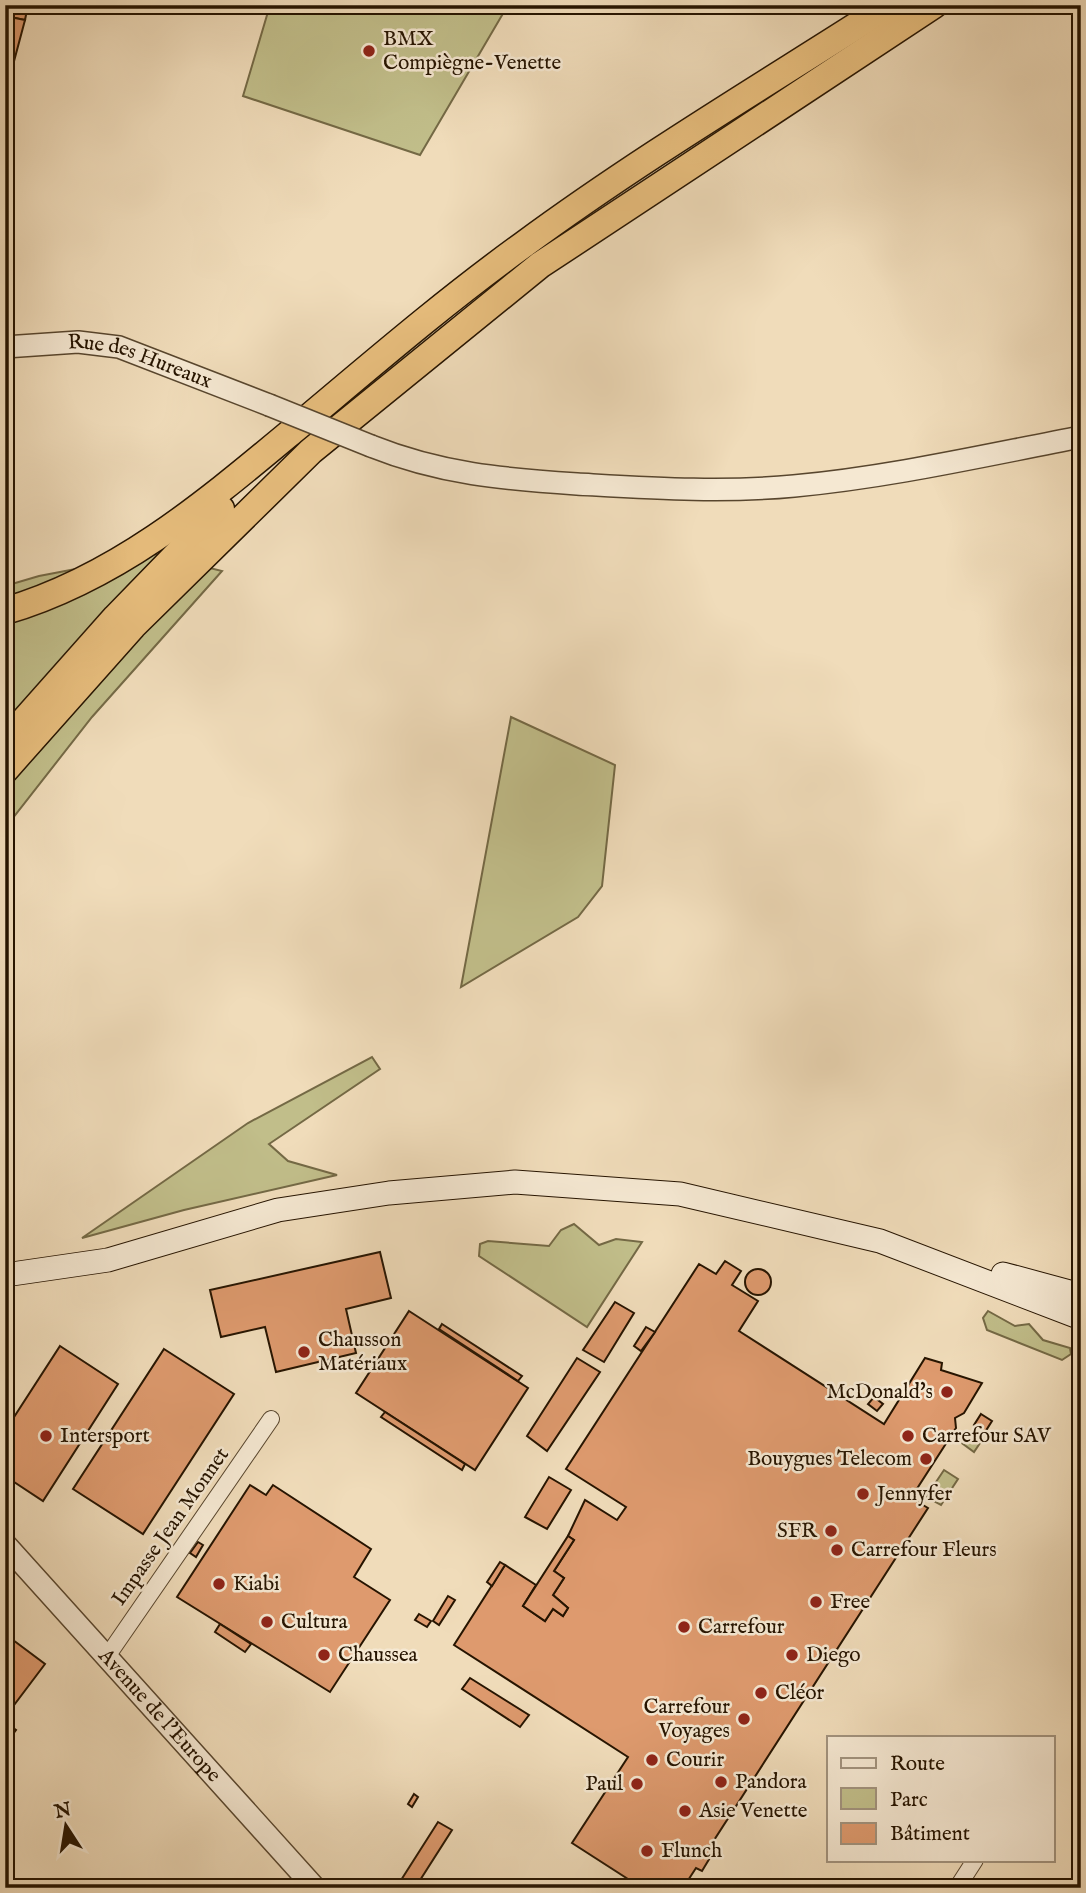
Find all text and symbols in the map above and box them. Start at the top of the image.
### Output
place label: BMX Compiègne-Venette [383,26,562,77]
marker: BMX Compiègne-Venette [361,43,377,59]
street label: Rue des Hureaux [67,328,216,395]
place label: Chausson Matériaux [318,1327,407,1378]
marker: Chausson Matériaux [296,1344,312,1360]
place label: McDonald's [826,1379,933,1406]
marker: McDonald's [939,1384,955,1400]
place label: Intersport [60,1423,150,1450]
place label: Carrefour SAV [922,1423,1052,1450]
marker: Intersport [38,1428,54,1444]
marker: Carrefour SAV [900,1428,916,1444]
street label: Impasse Jean Monnet [106,1443,236,1611]
place label: Bouygues Telecom [747,1446,912,1473]
marker: Bouygues Telecom [918,1451,934,1467]
place label: Jennyfer [875,1481,952,1508]
marker: Jennyfer [855,1486,871,1502]
place label: SFR [777,1518,818,1545]
marker: SFR [823,1523,839,1539]
place label: Carrefour Fleurs [851,1537,997,1564]
marker: Carrefour Fleurs [829,1542,845,1558]
place label: Kiabi [233,1571,280,1598]
marker: Kiabi [211,1576,227,1592]
place label: Free [830,1589,870,1616]
marker: Free [808,1594,824,1610]
place label: Cultura [281,1609,348,1636]
marker: Cultura [259,1614,275,1630]
place label: Carrefour [698,1614,785,1641]
marker: Carrefour [676,1619,692,1635]
street label: Avenue de l'Europe [92,1642,227,1789]
place label: Chaussea [338,1642,419,1669]
place label: Diego [806,1642,861,1669]
marker: Chaussea [316,1647,332,1663]
marker: Diego [784,1647,800,1663]
place label: Cléor [775,1680,825,1707]
marker: Cléor [753,1685,769,1701]
place label: Carrefour Voyages [644,1694,730,1745]
marker: Carrefour Voyages [736,1711,752,1727]
legend [827,1736,1054,1862]
place label: Courir [666,1747,724,1774]
text: Route [890,1751,945,1778]
marker: Courir [644,1752,660,1768]
place label: Pandora [735,1769,807,1796]
place label: Paul [585,1771,623,1798]
marker: Pandora [713,1774,729,1790]
marker: Paul [629,1776,645,1792]
text: Parc [890,1787,928,1814]
north arrow [32,1792,102,1862]
text: N [51,1798,74,1825]
place label: Asie Venette [698,1798,808,1825]
marker: Asie Venette [677,1803,693,1819]
text: Bâtiment [890,1821,970,1848]
place label: Flunch [661,1838,722,1865]
marker: Flunch [639,1843,655,1859]

